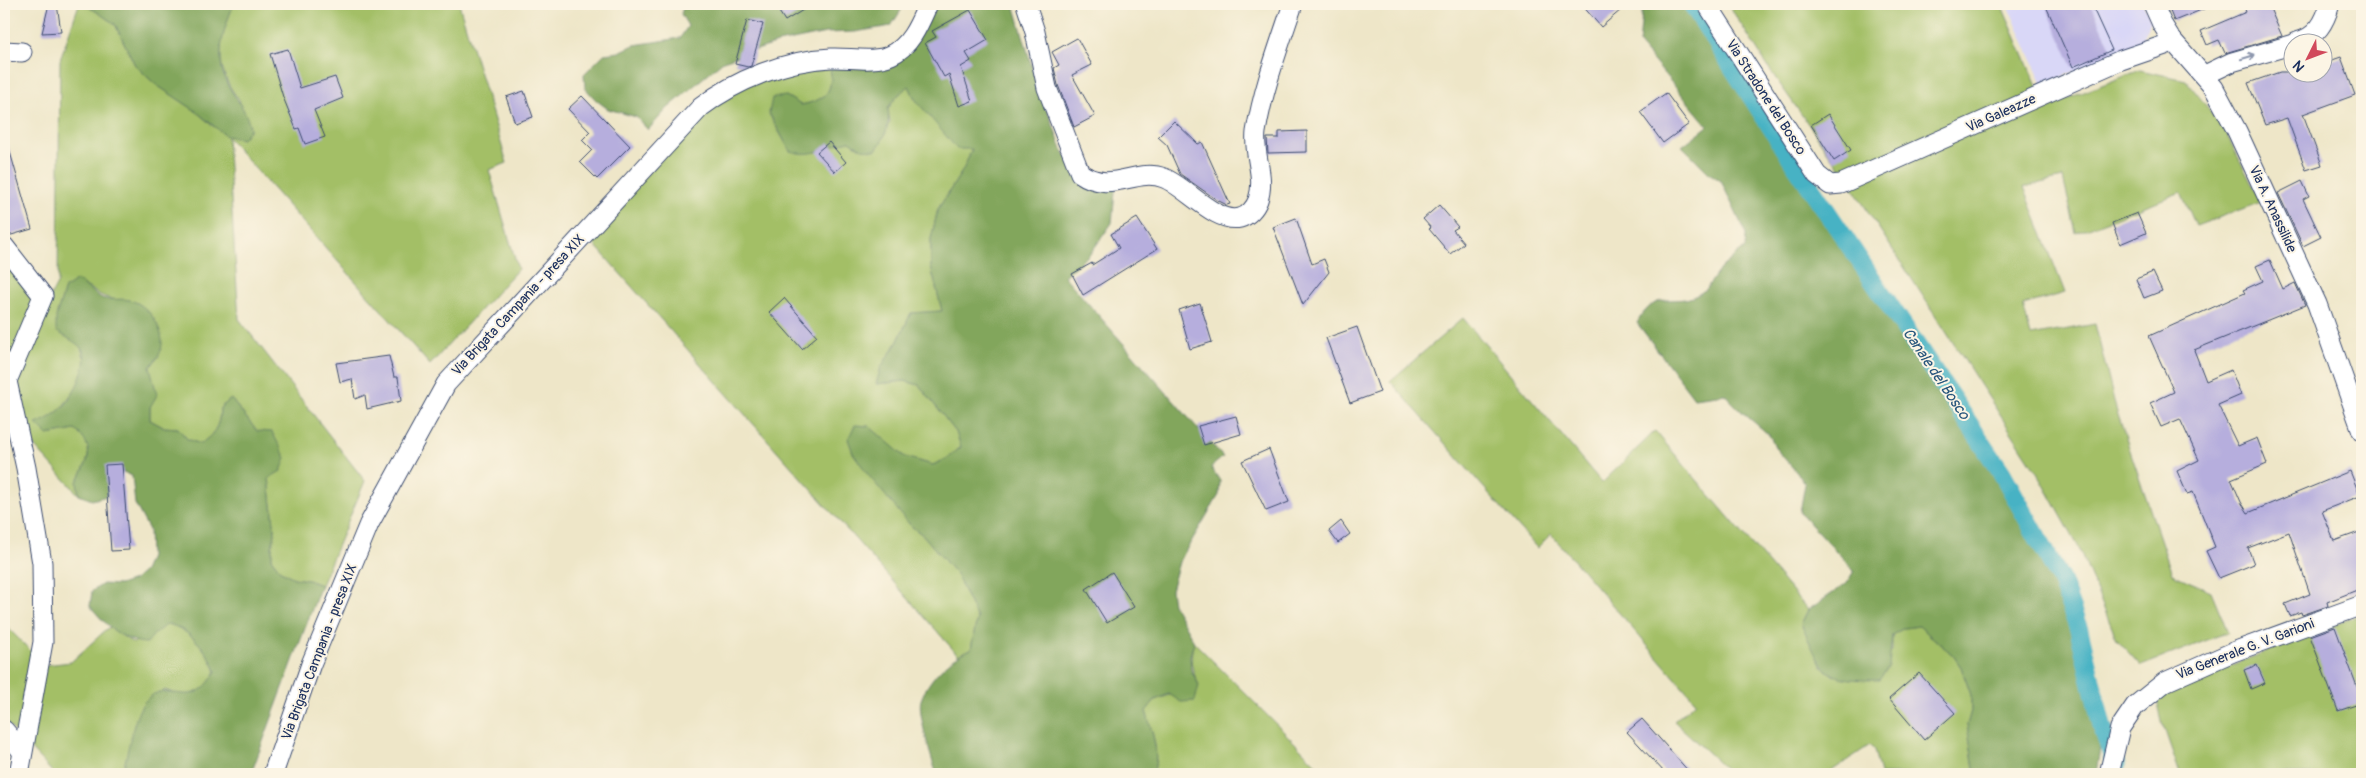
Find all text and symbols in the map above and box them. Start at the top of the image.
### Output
north arrow [2284,32,2334,82]
street label: Via Stradone del Bosco [1722,36,1810,158]
one-way arrow [2240,52,2256,62]
text: N [2289,57,2308,76]
street label: Via Galeazze [1964,90,2039,136]
street label: Via A. Anassilide [2245,163,2301,255]
street label: Via Brigata Campania - presa XIX [448,231,588,379]
water label: Canale del Bosco [1898,325,1974,424]
street label: Via Brigata Campania - presa XIX [278,561,361,742]
street label: Via Generale G. V. Garioni [2174,615,2317,683]

